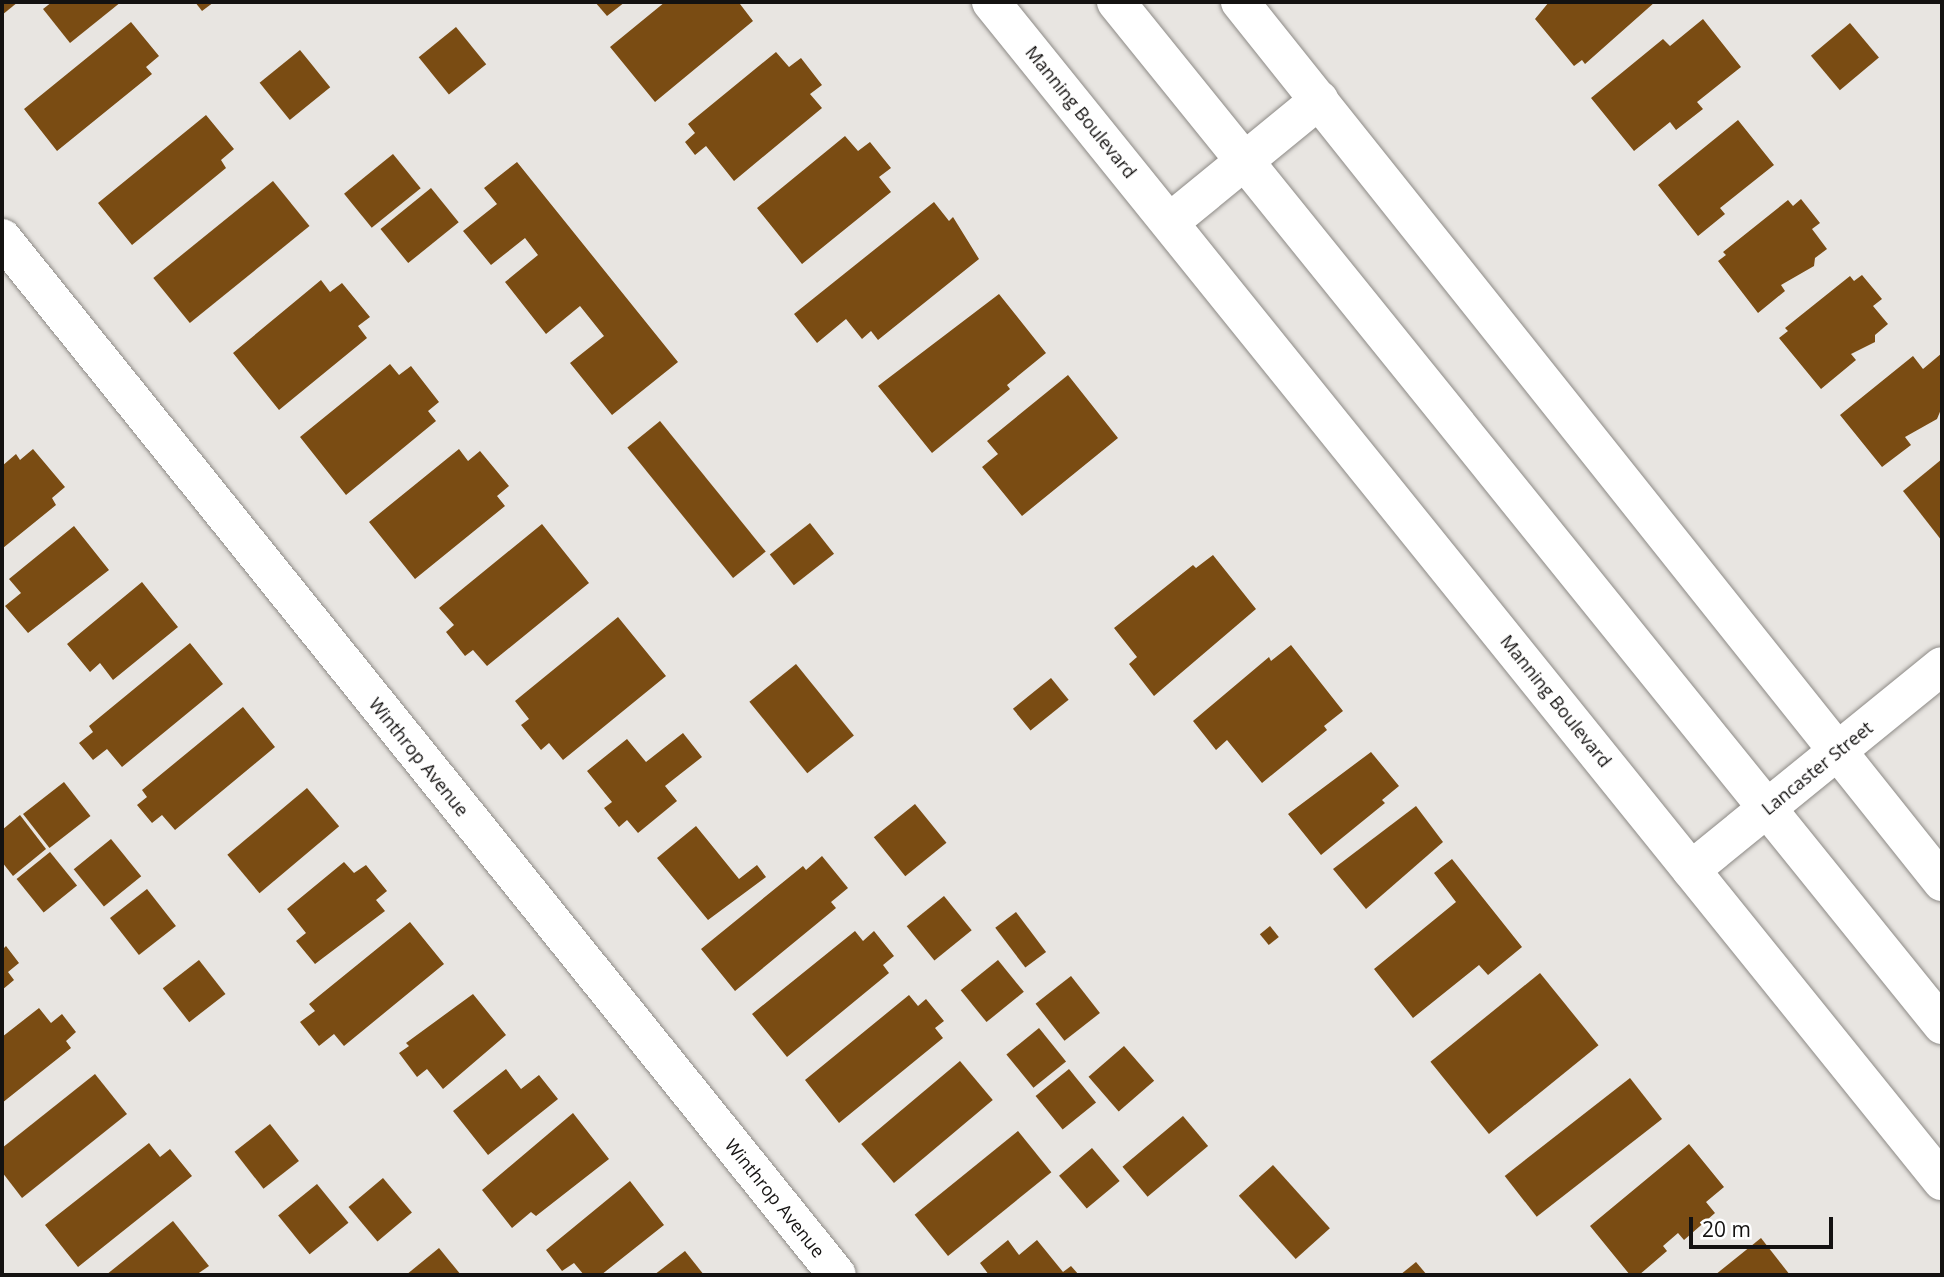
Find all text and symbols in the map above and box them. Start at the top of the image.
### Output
street label: Manning Boulevard [1021,42,1141,182]
street label: Manning Boulevard [1496,631,1616,771]
street label: Winthrop Avenue [365,693,473,821]
street label: Lancaster Street [1757,717,1877,819]
street label: Winthrop Avenue [721,1134,829,1262]
scale bar [1692,1204,1836,1248]
text: 20 m [1702,1215,1751,1243]

